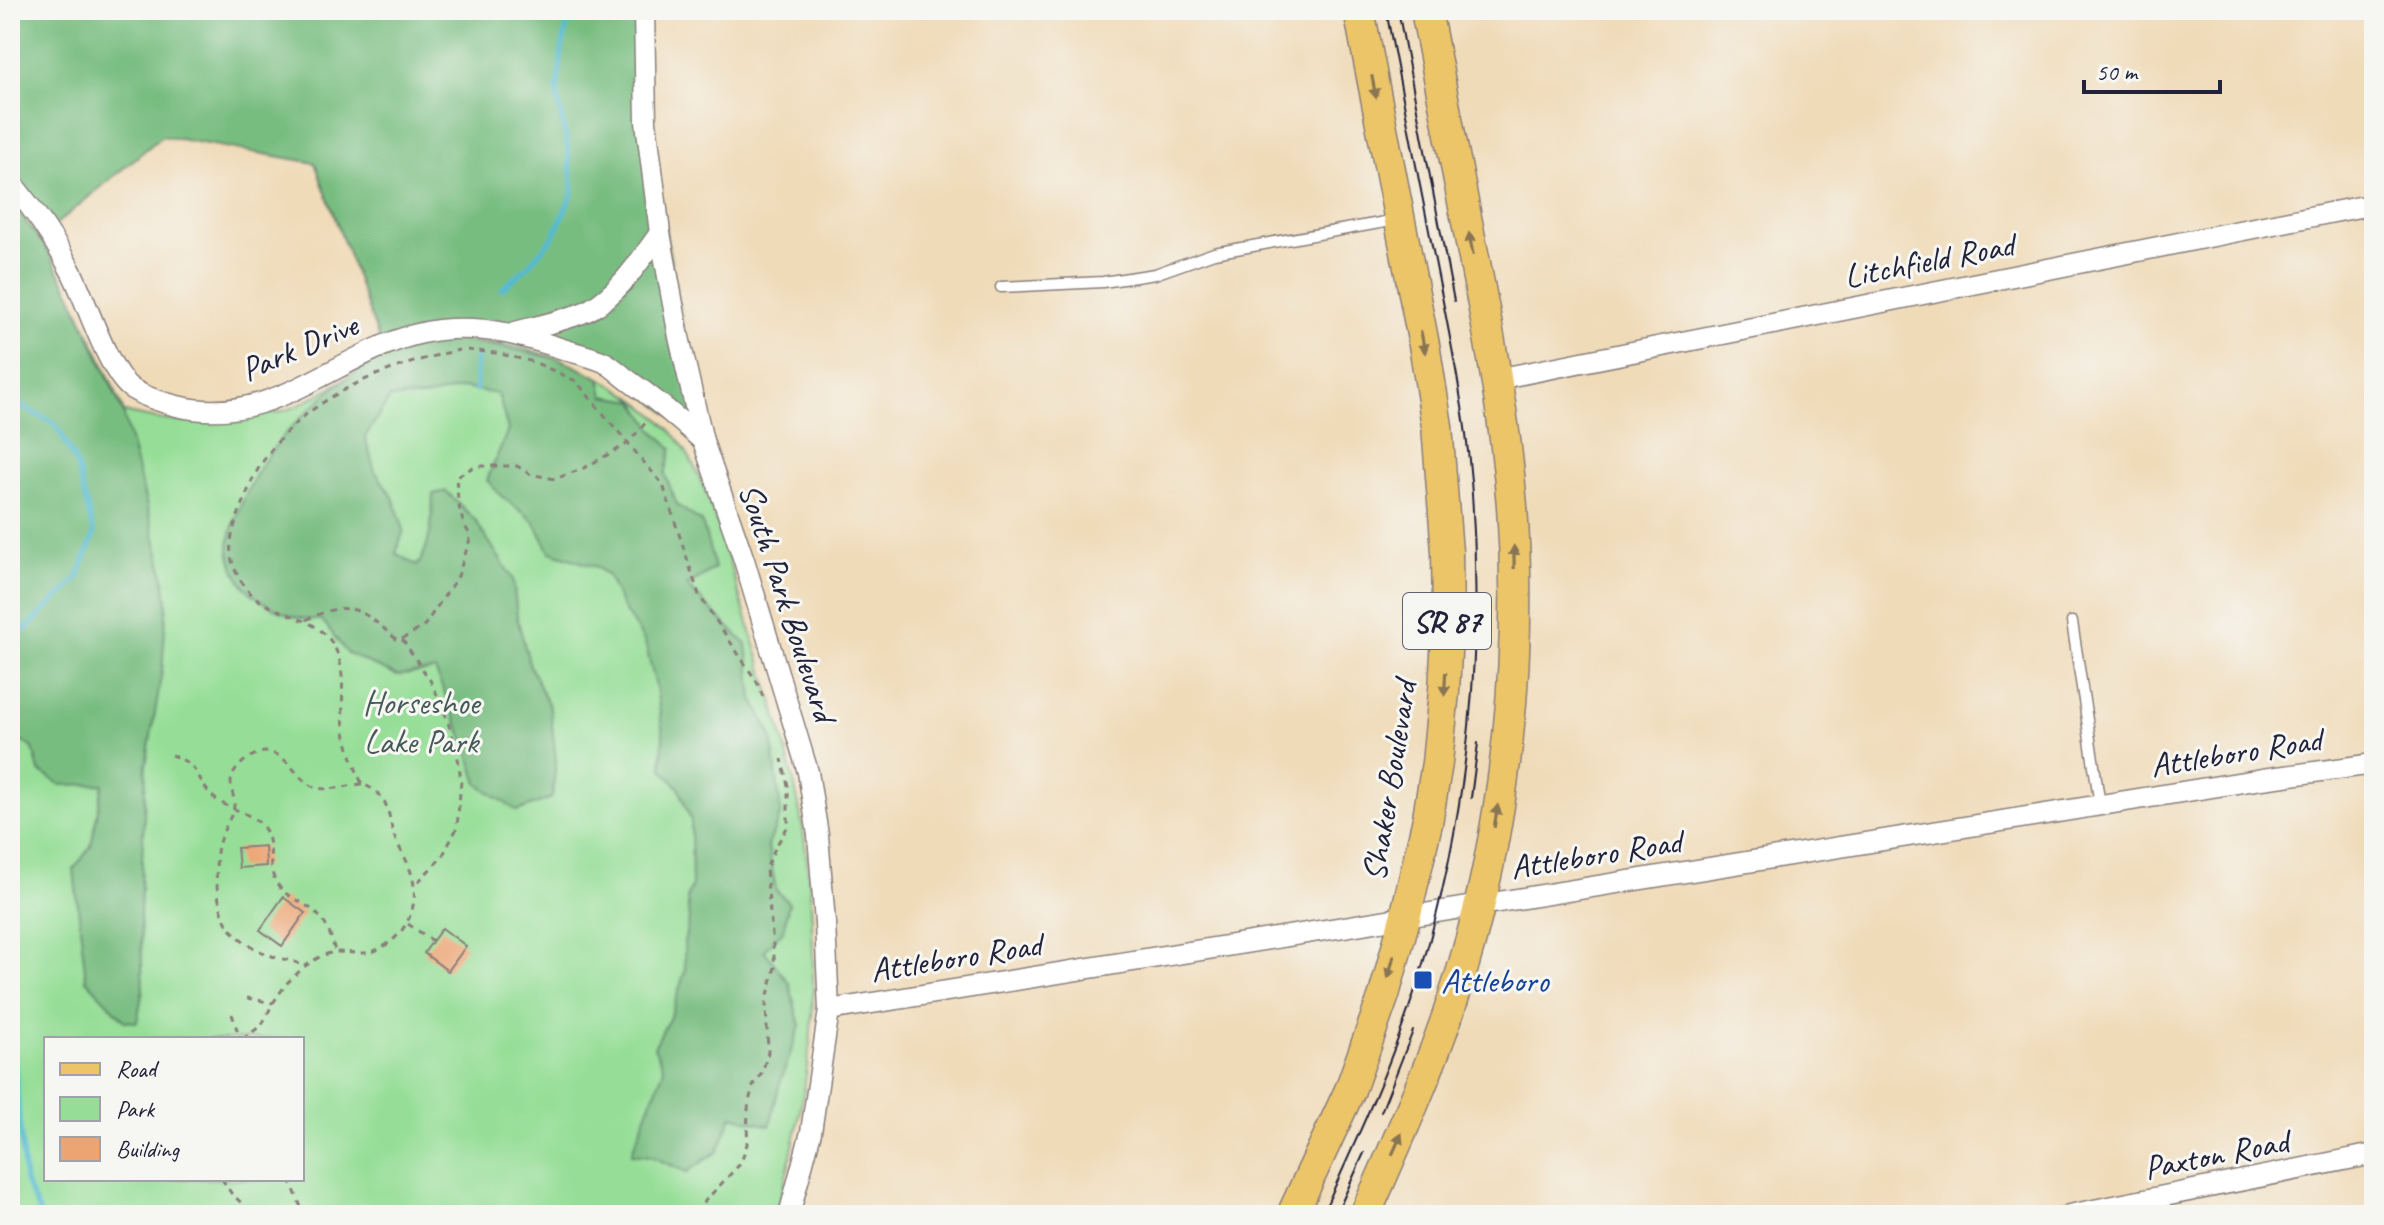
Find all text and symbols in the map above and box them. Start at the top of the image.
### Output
scale bar [2084,44,2220,94]
text: 50 m [2096,57,2139,87]
one-way arrow [1368,74,1381,99]
street label: Litchfield Road [1841,222,2022,298]
one-way arrow [1465,231,1477,256]
street label: Park Drive [234,302,366,391]
one-way arrow [1418,330,1430,355]
street label: South Park Boulevard [729,478,848,732]
one-way arrow [1507,544,1520,569]
road number: SR 87 [1403,593,1491,649]
one-way arrow [1438,672,1451,697]
street label: Shaker Boulevard [1352,673,1427,884]
park label: Horseshoe Lake Park [363,681,482,763]
street label: Attleboro Road [2147,717,2329,787]
one-way arrow [1490,803,1503,828]
street label: Attleboro Road [1507,819,1689,889]
street label: Attleboro Road [867,922,1049,992]
one-way arrow [1385,954,1397,979]
place label: Attleboro [1441,959,1550,1002]
marker: Attleboro [1412,969,1434,991]
legend [44,1037,304,1181]
text: Road [116,1054,160,1084]
text: Park [116,1094,156,1124]
street label: Paxton Road [2140,1118,2296,1189]
one-way arrow [1390,1132,1403,1156]
text: Building [116,1134,181,1164]

